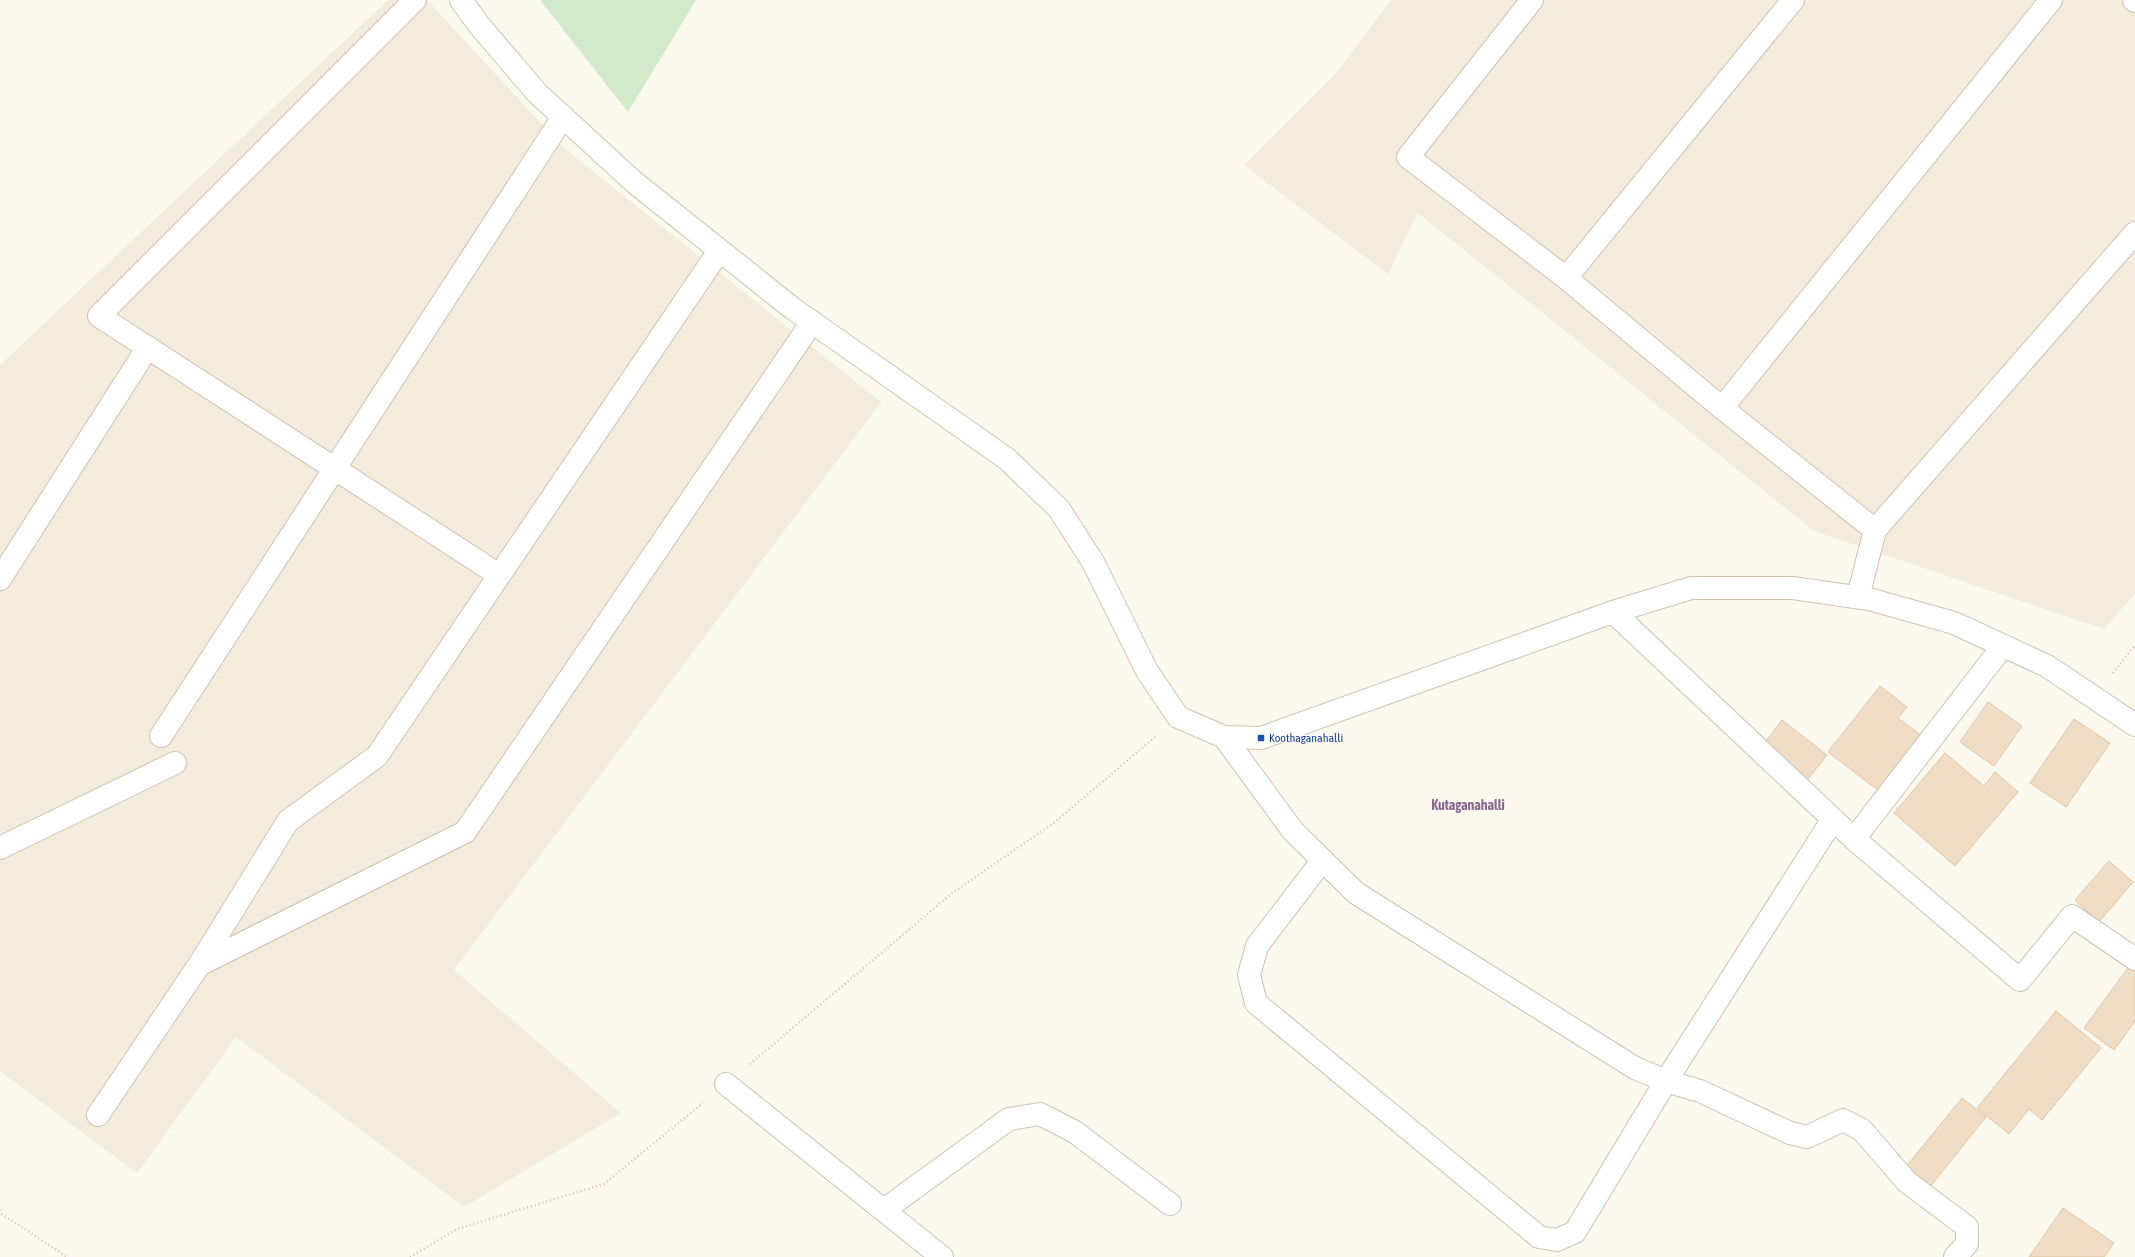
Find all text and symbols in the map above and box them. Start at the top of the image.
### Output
place label: Koothaganahalli [1269,731,1343,745]
marker: Koothaganahalli [1256,733,1266,743]
district label: Kutaganahalli [1431,797,1505,813]

